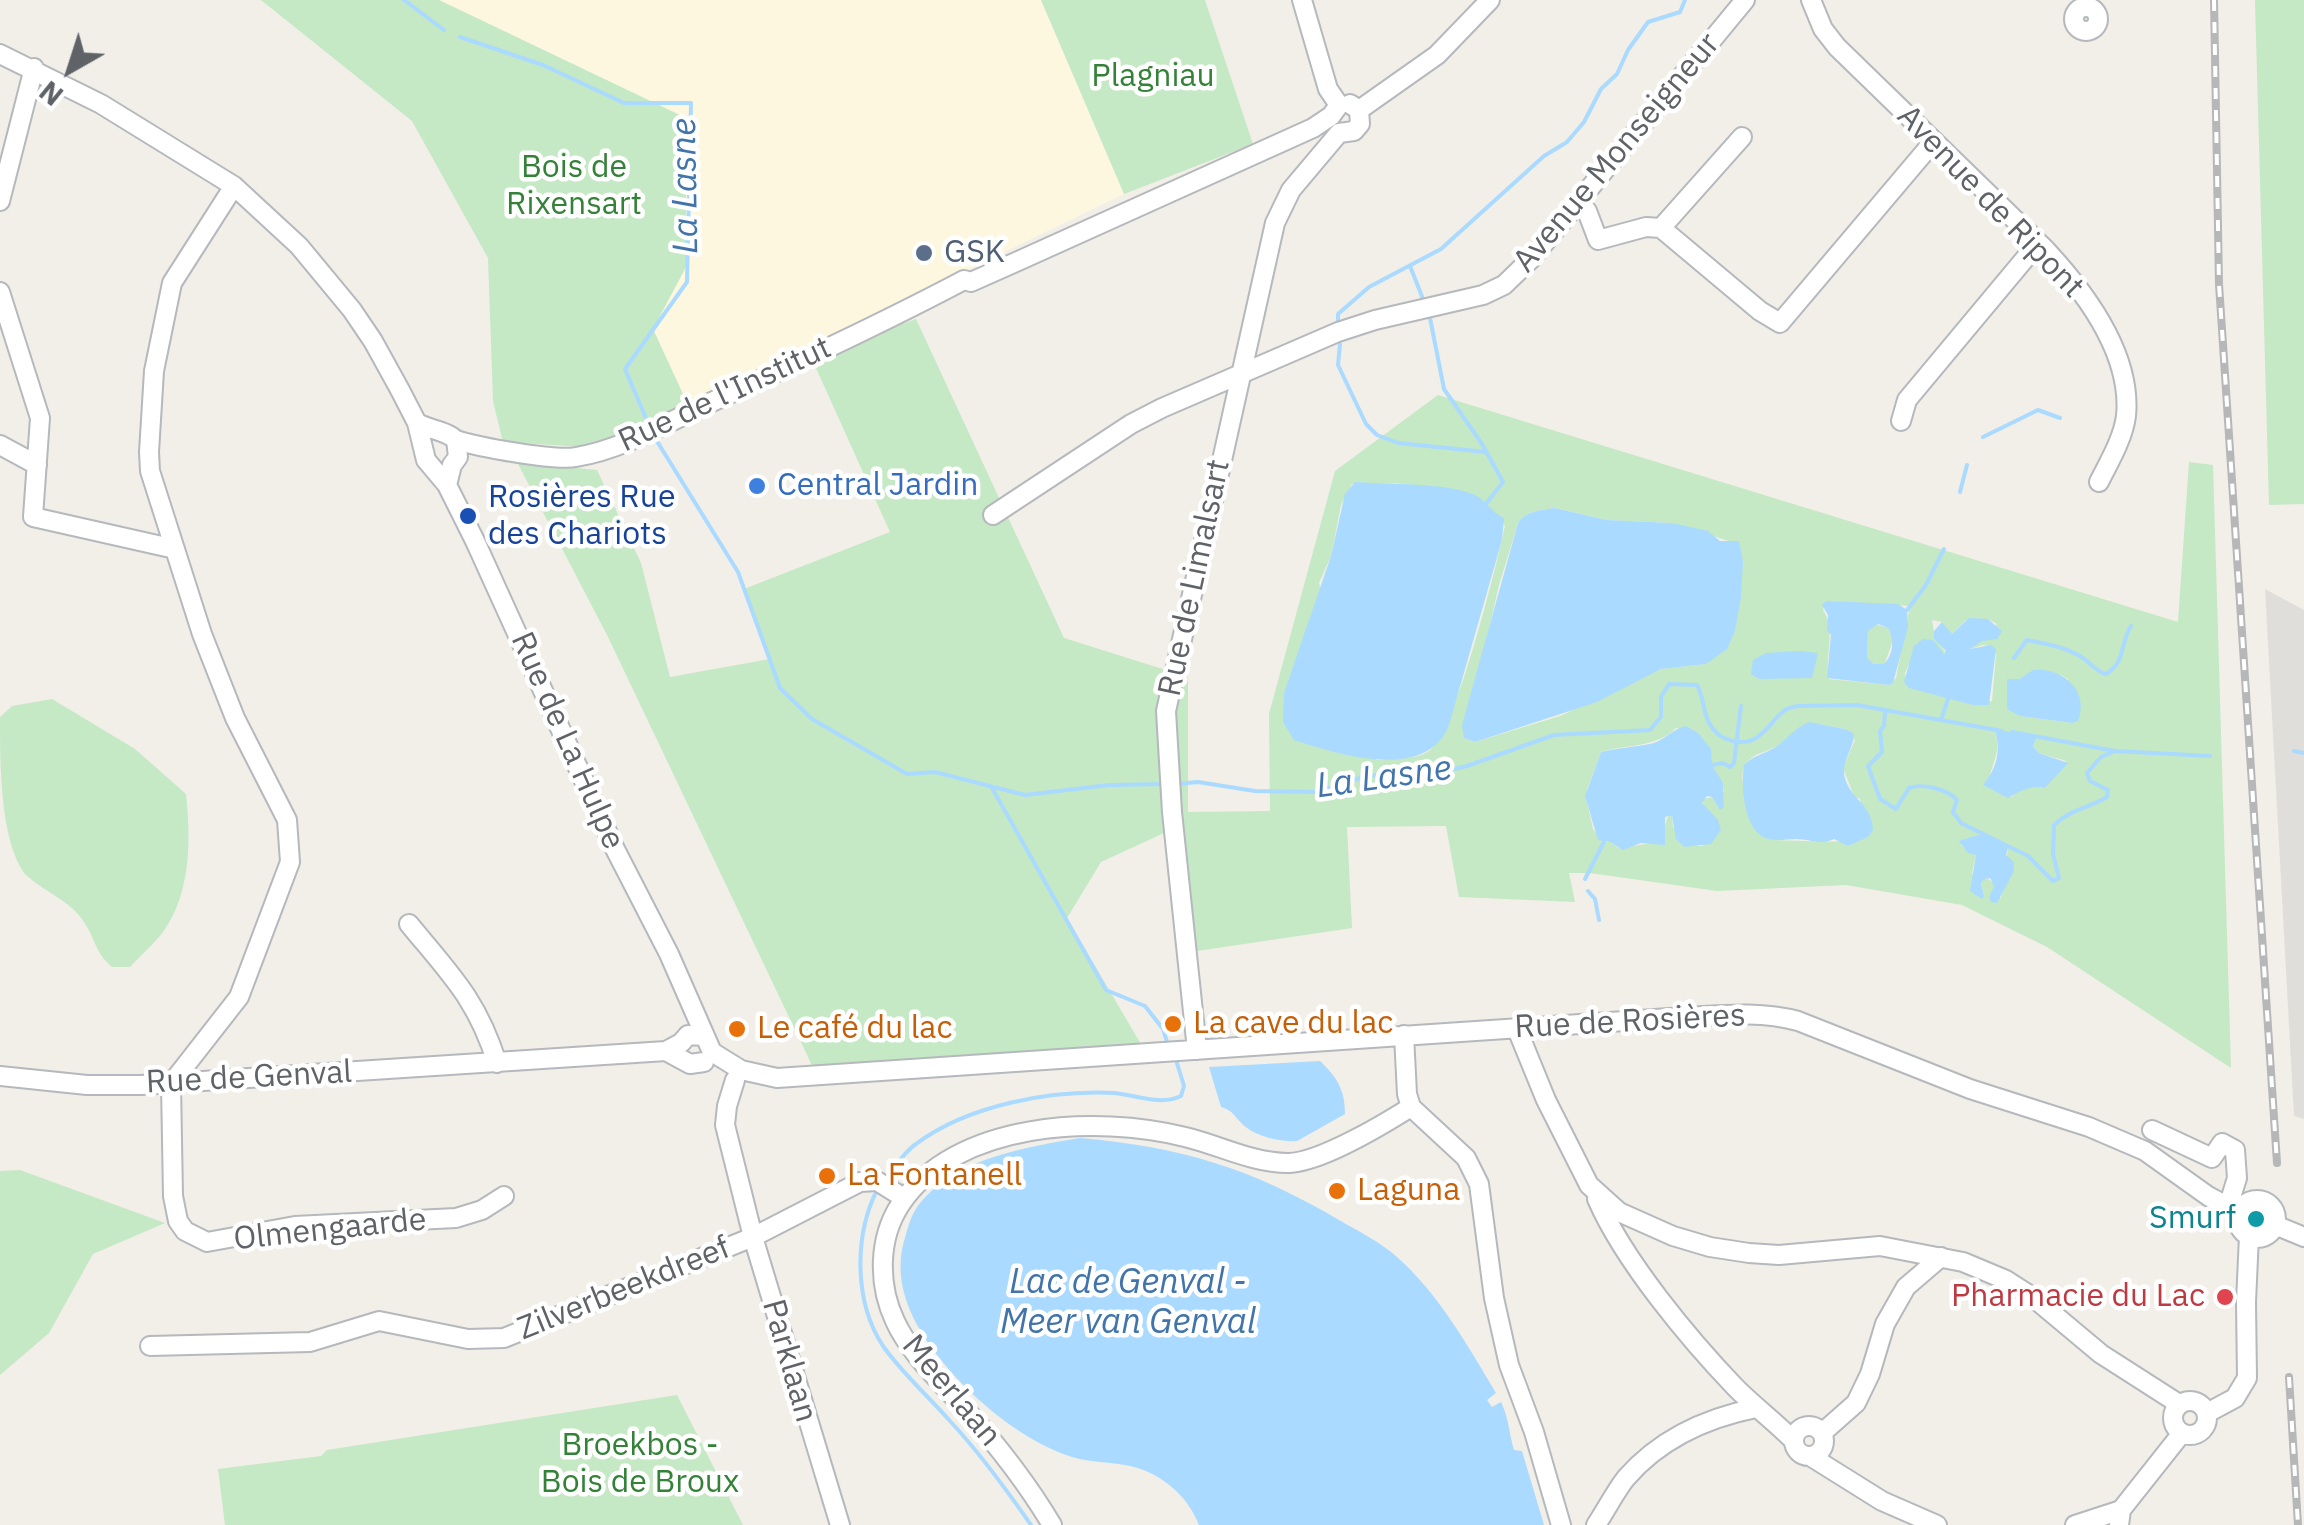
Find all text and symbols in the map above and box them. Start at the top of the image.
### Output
north arrow [20,20,120,120]
street label: Avenue Monseigneur [1506,26,1728,280]
park label: Plagniau [1091,58,1215,96]
text: N [31,73,70,114]
street label: Avenue de Ripont [1889,98,2091,306]
water label: La Lasne [664,118,708,254]
park label: Bois de Rixensart [506,149,642,224]
place label: GSK [944,234,1005,272]
marker: GSK [913,242,935,264]
street label: Rue de l'Institut [613,329,837,461]
street label: Rue de Limalsart [1151,456,1239,700]
place label: Central Jardin [777,467,979,505]
marker: Central Jardin [746,475,768,497]
place label: Rosières Rue des Chariots [488,479,676,554]
marker: Rosières Rue des Chariots [457,505,479,527]
street label: Rue de La Hulpe [502,626,632,856]
water label: La Lasne [1314,748,1454,808]
street label: Rue de Rosières [1514,997,1746,1047]
place label: La cave du lac [1193,1005,1393,1043]
place label: Le café du lac [757,1010,953,1048]
marker: La cave du lac [1162,1013,1184,1035]
marker: Le café du lac [726,1018,748,1040]
street label: Rue de Genval [145,1053,353,1103]
place label: La Fontanell [847,1157,1022,1195]
marker: La Fontanell [816,1165,838,1187]
place label: Laguna [1357,1172,1460,1210]
marker: Laguna [1326,1180,1348,1202]
place label: Smurf [2149,1200,2236,1238]
street label: Olmengaarde [232,1201,428,1259]
marker: Smurf [2245,1208,2267,1230]
street label: Zilverbeekdreef [512,1229,736,1349]
water label: Lac de Genval - Meer van Genval [1000,1262,1256,1344]
place label: Pharmacie du Lac [1951,1278,2205,1316]
marker: Pharmacie du Lac [2214,1286,2236,1308]
street label: Parklaan [753,1295,825,1427]
street label: Meerlaan [893,1327,1009,1455]
park label: Broekbos - Bois de Broux [541,1427,739,1502]

